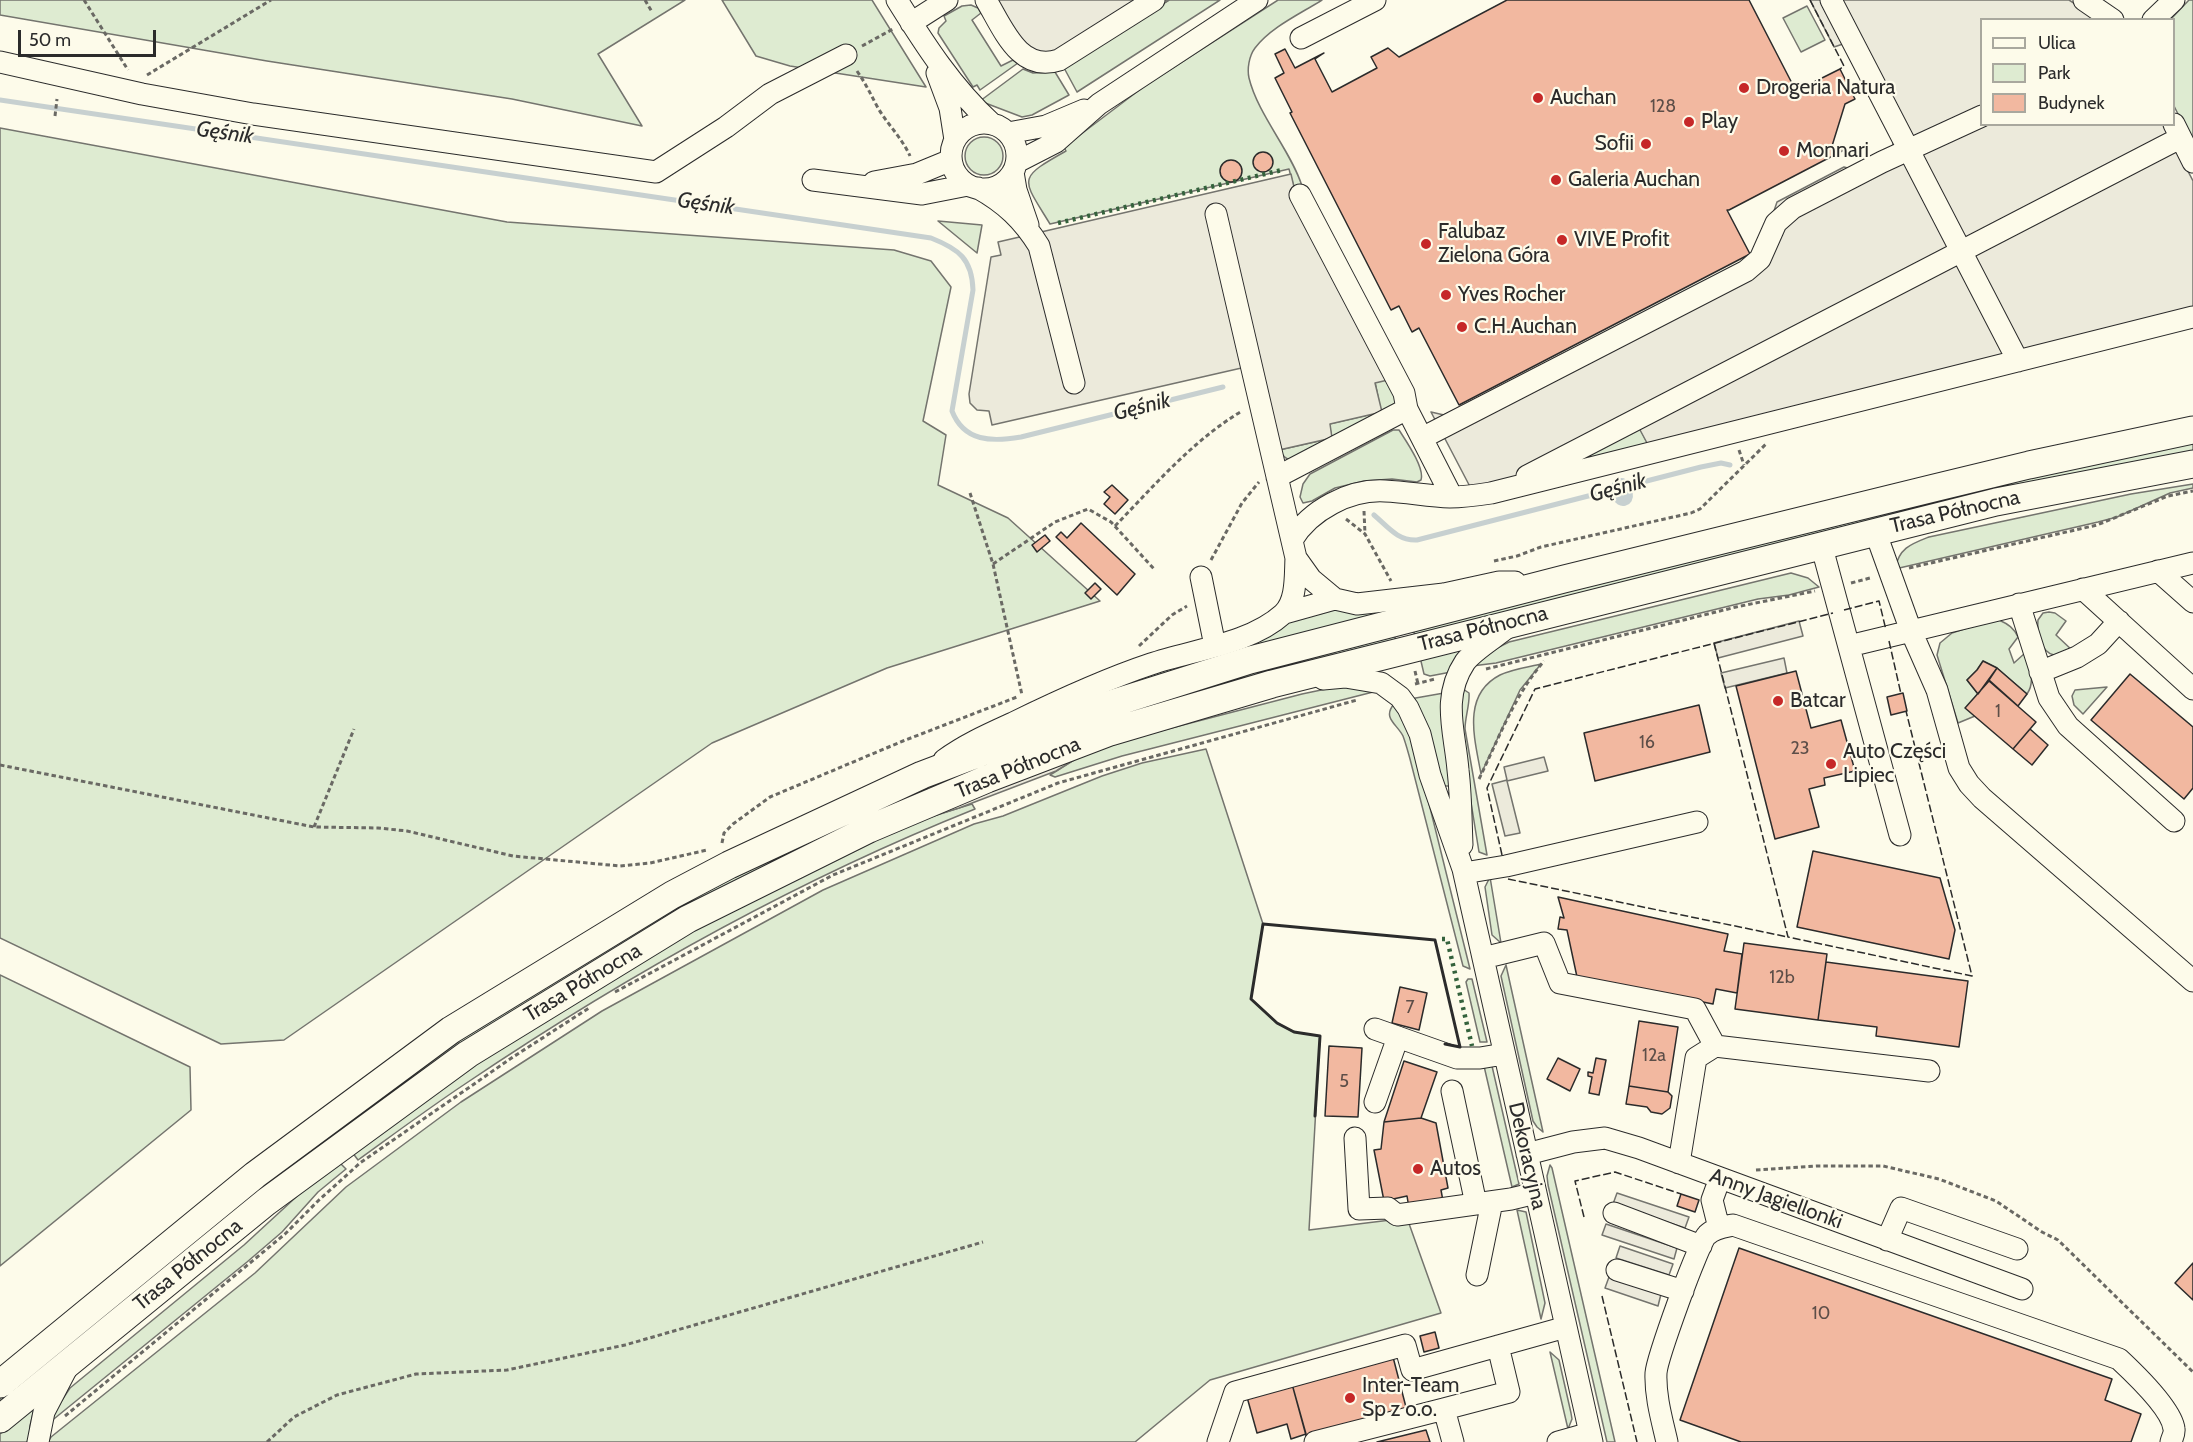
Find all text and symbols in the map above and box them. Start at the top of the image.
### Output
scale bar [21,18,159,56]
legend [1980,18,2175,126]
text: 50 m [29,29,71,51]
text: Ulica [2038,32,2076,54]
text: Park [2038,62,2070,84]
place label: Drogeria Natura [1756,75,1895,101]
marker: Drogeria Natura [1737,81,1751,95]
place label: Auchan [1550,85,1616,111]
marker: Auchan [1531,91,1545,105]
text: Budynek [2038,92,2105,114]
house number: 128 [1650,96,1676,118]
place label: Play [1701,109,1738,135]
marker: Play [1682,115,1696,129]
water label: Gęśnik [195,116,255,150]
place label: Sofii [1594,131,1634,157]
marker: Sofii [1639,137,1653,151]
place label: Monnari [1796,138,1869,164]
marker: Monnari [1777,144,1791,158]
place label: Galeria Auchan [1568,167,1700,193]
marker: Galeria Auchan [1549,173,1563,187]
water label: Gęśnik [676,187,736,221]
place label: Falubaz Zielona Góra [1438,219,1550,269]
place label: VIVE Profit [1574,227,1669,253]
marker: VIVE Profit [1555,233,1569,247]
marker: Falubaz Zielona Góra [1419,237,1433,251]
place label: Yves Rocher [1458,282,1565,308]
marker: Yves Rocher [1439,288,1453,302]
place label: C.H.Auchan [1474,314,1577,340]
marker: C.H.Auchan [1455,320,1469,334]
water label: Gęśnik [1111,387,1173,427]
water label: Gęśnik [1587,468,1649,508]
street label: Trasa Północna [1888,485,2022,539]
street label: Trasa Północna [1416,601,1550,657]
place label: Batcar [1790,688,1846,714]
marker: Batcar [1771,694,1785,708]
house number: 1 [1995,701,2001,723]
street label: Trasa Północna [952,732,1084,804]
house number: 16 [1639,732,1655,754]
house number: 23 [1790,738,1810,760]
place label: Auto Części Lipiec [1843,739,1946,789]
marker: Auto Części Lipiec [1824,757,1838,771]
street label: Trasa Północna [520,938,646,1028]
house number: 12b [1769,967,1795,989]
house number: 7 [1405,997,1415,1019]
house number: 12a [1642,1045,1666,1067]
house number: 5 [1339,1071,1349,1093]
street label: Dekoracyjna [1502,1100,1552,1212]
place label: Autos [1430,1156,1481,1182]
marker: Autos [1411,1162,1425,1176]
street label: Anny Jagiellonki [1706,1163,1846,1235]
street label: Trasa Północna [129,1214,247,1316]
house number: 10 [1812,1303,1830,1325]
place label: Inter-Team Sp z o.o. [1362,1373,1460,1423]
marker: Inter-Team Sp z o.o. [1343,1391,1357,1405]

